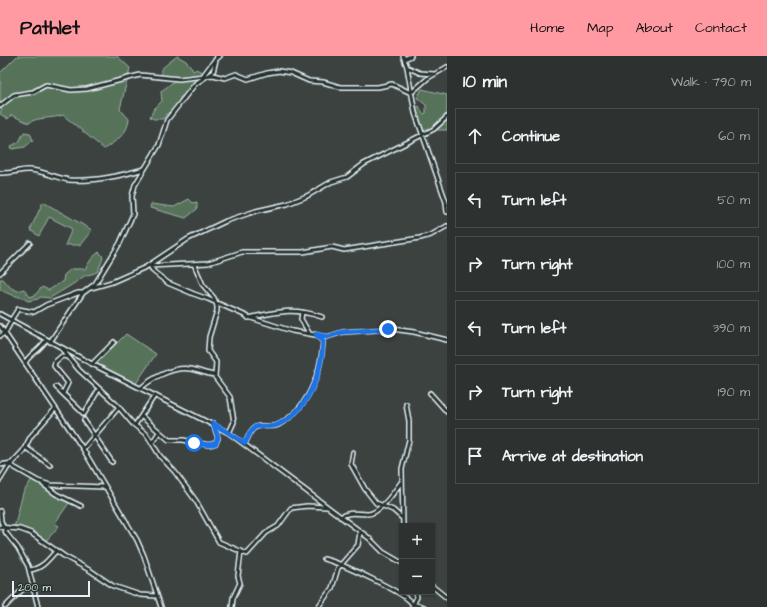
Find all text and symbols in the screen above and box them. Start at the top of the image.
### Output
text: Pathlet [20,15,80,42]
text: Home [530,18,565,38]
text: Map [587,18,613,38]
text: About [635,18,673,38]
text: Contact [695,18,747,38]
text: 10 min [463,70,507,94]
text: Walk · 790 m [671,73,751,91]
icon: ahead [464,125,486,147]
text: Continue [502,126,560,147]
text: 60 m [718,127,750,145]
icon: left [464,189,486,211]
text: Turn left [502,190,566,211]
text: 50 m [717,191,750,209]
icon: right [464,253,486,275]
text: Turn right [502,254,573,275]
text: 100 m [717,255,750,273]
icon: left [464,317,486,339]
text: Turn left [502,318,566,339]
text: 390 m [712,319,750,337]
route end [379,320,397,338]
icon: right [464,381,486,403]
text: Turn right [502,382,573,403]
text: 190 m [717,383,750,401]
route start [185,434,203,452]
icon: arrive [464,445,486,467]
text: Arrive at destination [502,446,643,467]
map controls [399,523,435,595]
button: + [399,523,435,559]
button: − [399,559,435,595]
scale bar [12,579,90,598]
text: 200 m [18,580,51,595]

